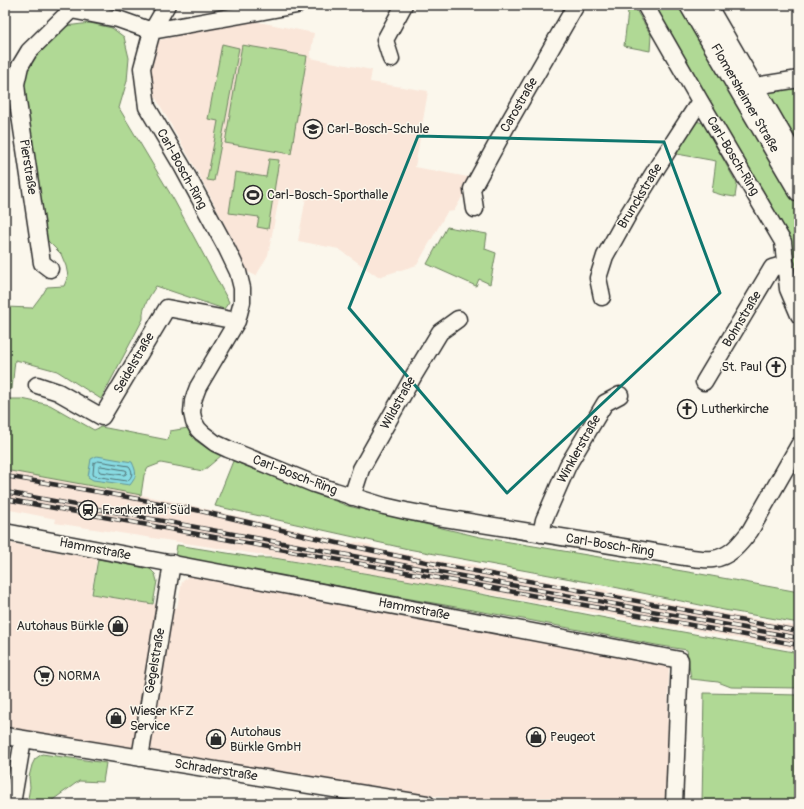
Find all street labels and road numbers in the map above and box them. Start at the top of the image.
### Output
street label: Flomersheimer Straße [707,41,783,156]
street label: Carostraße [497,74,541,135]
street label: Carl-Bosch-Ring [703,114,763,199]
street label: Carl-Bosch-Ring [153,126,211,212]
street label: Pierstraße [16,138,40,196]
street label: Brunckstraße [614,160,666,231]
street label: Bohnstraße [719,287,765,350]
street label: Seidelstraße [110,329,158,396]
street label: Wildstraße [377,373,419,432]
street label: Winklerstraße [554,412,605,486]
street label: Carl-Bosch-Ring [250,452,340,499]
street label: Carl-Bosch-Ring [565,530,656,560]
street label: Hammstraße [58,534,133,564]
street label: Hammstraße [377,594,452,624]
street label: Gegelstraße [141,626,169,695]
street label: Schraderstraße [173,756,259,785]

